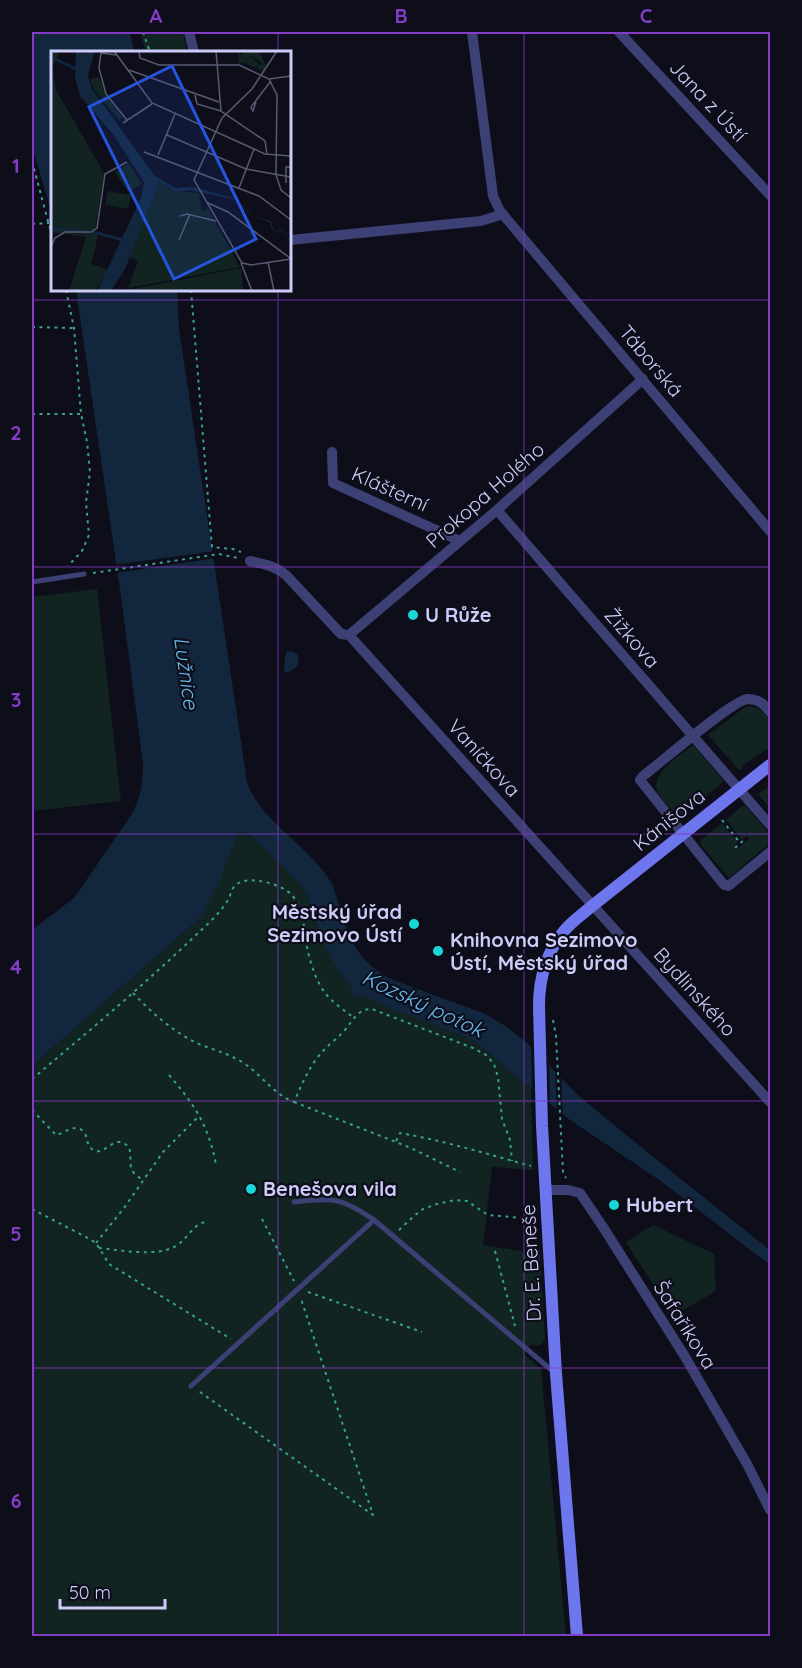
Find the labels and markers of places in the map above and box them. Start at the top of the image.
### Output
place label: U Růže [425,602,491,627]
marker: U Růže [406,608,420,622]
place label: Městský úřad Sezimovo Ústí [267,899,403,947]
marker: Městský úřad Sezimovo Ústí [407,917,421,931]
place label: Knihovna Sezimovo Ústí, Městský úřad [450,927,638,975]
marker: Knihovna Sezimovo Ústí, Městský úřad [431,944,445,958]
place label: Benešova vila [263,1176,397,1201]
marker: Benešova vila [244,1182,258,1196]
place label: Hubert [626,1192,693,1217]
marker: Hubert [607,1198,621,1212]

